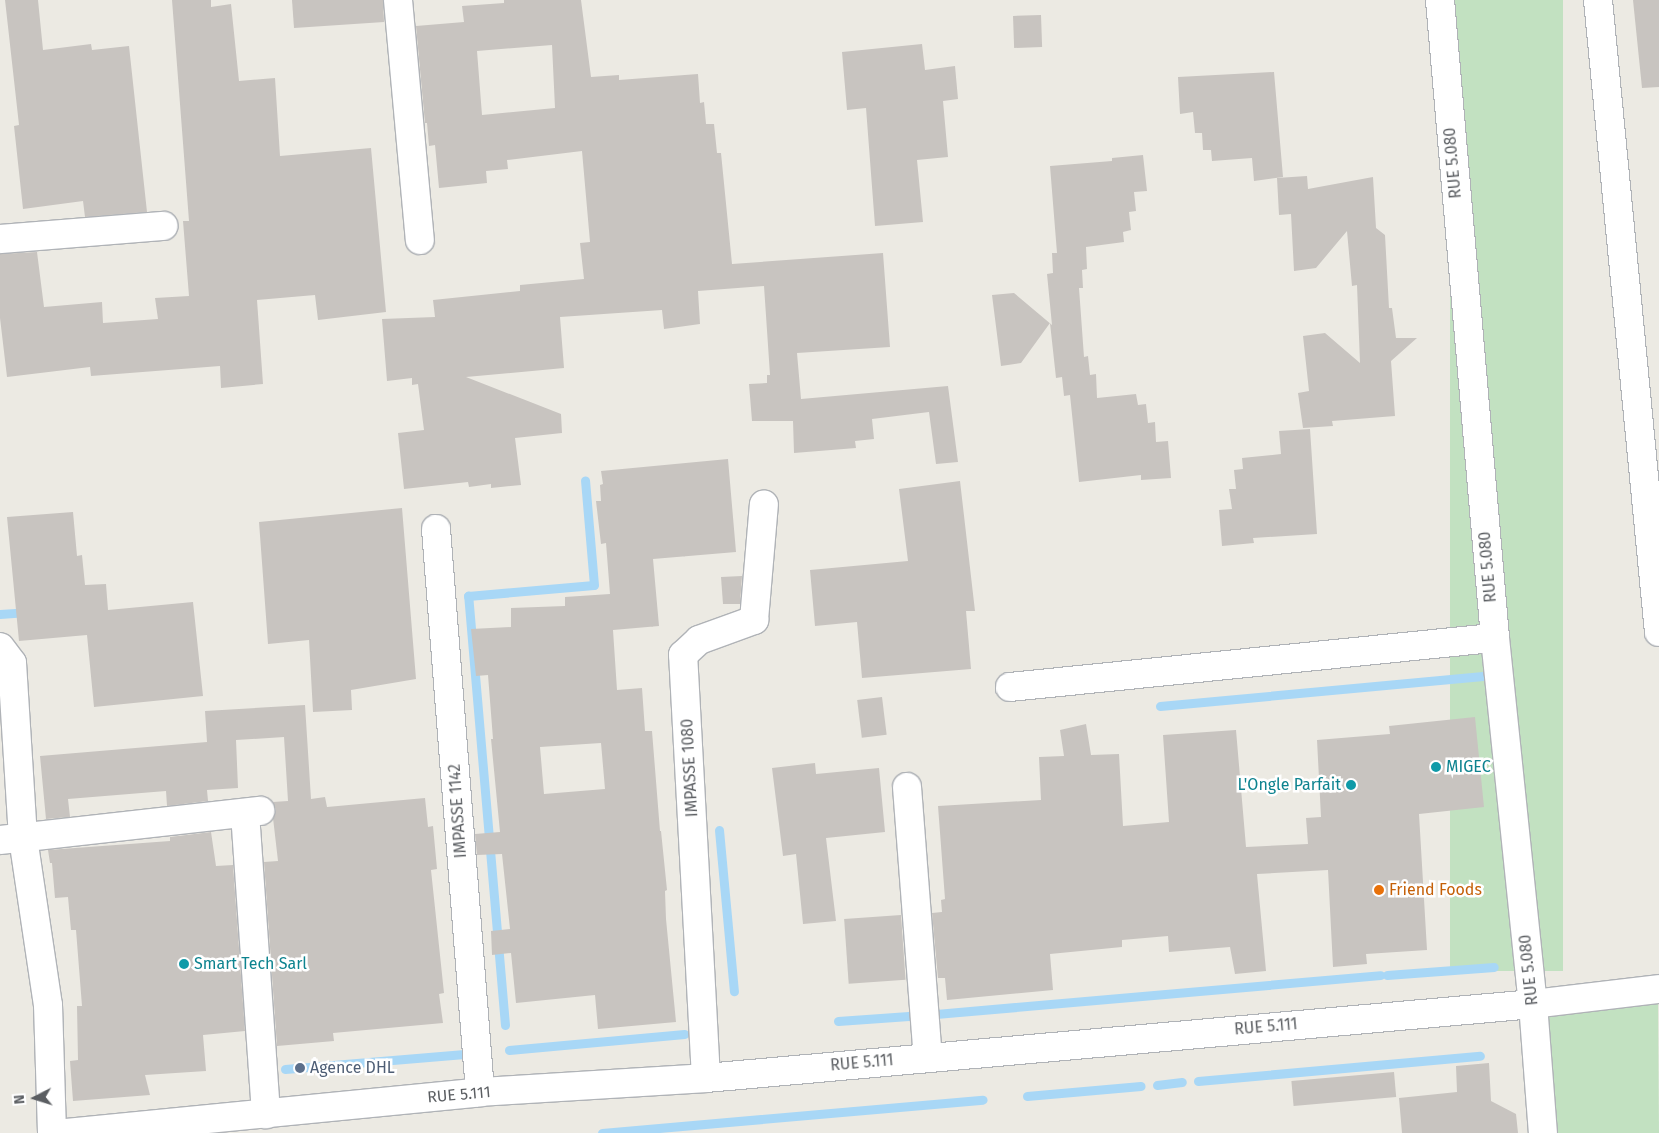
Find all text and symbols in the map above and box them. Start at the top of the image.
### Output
street label: RUE 5.080 [1440,127,1466,199]
street label: RUE 5.080 [1475,531,1501,603]
street label: IMPASSE 1080 [678,718,702,818]
place label: MIGEC [1446,757,1491,777]
marker: MIGEC [1430,761,1442,773]
street label: IMPASSE 1142 [445,763,471,859]
place label: L'Ongle Parfait [1237,775,1341,795]
marker: L'Ongle Parfait [1345,779,1357,791]
place label: Friend Foods [1389,880,1482,900]
marker: Friend Foods [1373,884,1385,896]
street label: RUE 5.080 [1516,934,1542,1006]
place label: Smart Tech Sarl [194,954,307,974]
marker: Smart Tech Sarl [178,958,190,970]
street label: RUE 5.111 [1234,1015,1298,1039]
street label: RUE 5.111 [830,1051,894,1075]
place label: Agence DHL [310,1058,395,1078]
marker: Agence DHL [294,1062,306,1074]
north arrow [10,1073,60,1123]
street label: RUE 5.111 [427,1083,491,1107]
text: N [11,1094,28,1105]

